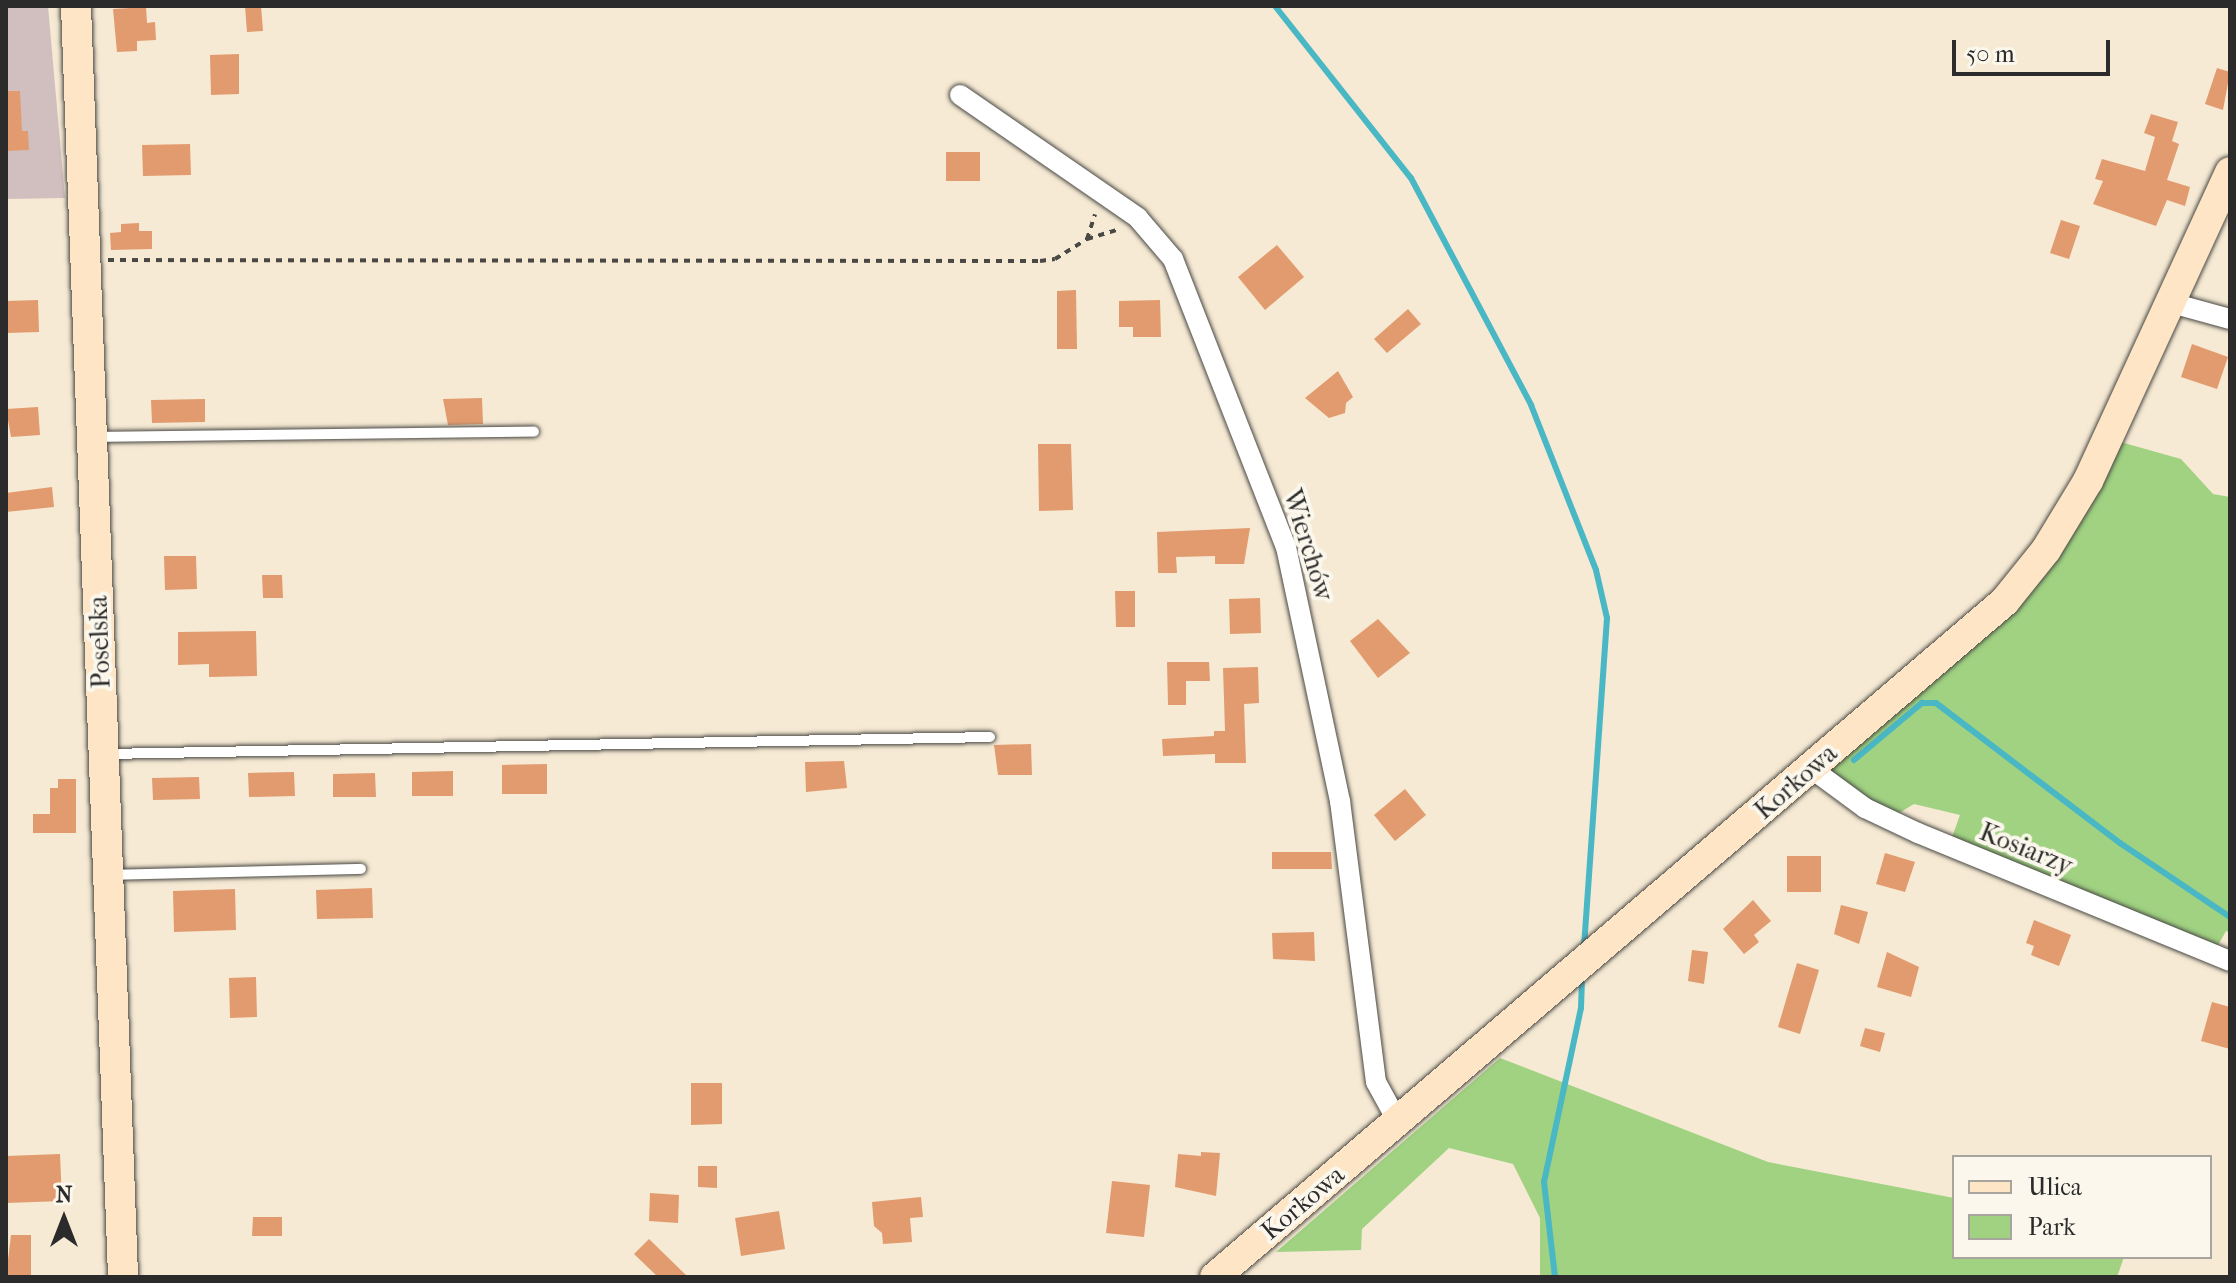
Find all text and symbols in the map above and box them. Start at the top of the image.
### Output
scale bar [1956,24,2114,74]
text: 50 m [1966,40,2015,68]
street label: Wierchów [1276,486,1340,604]
street label: Poselska [83,595,117,689]
street label: Korkowa [1748,738,1844,826]
street label: Kosiarzy [1975,816,2077,882]
legend [1952,1155,2212,1259]
street label: Korkowa [1255,1159,1351,1247]
text: Ulica [2028,1173,2082,1201]
north arrow [24,1179,104,1259]
text: N [56,1182,72,1208]
text: Park [2028,1213,2076,1241]

